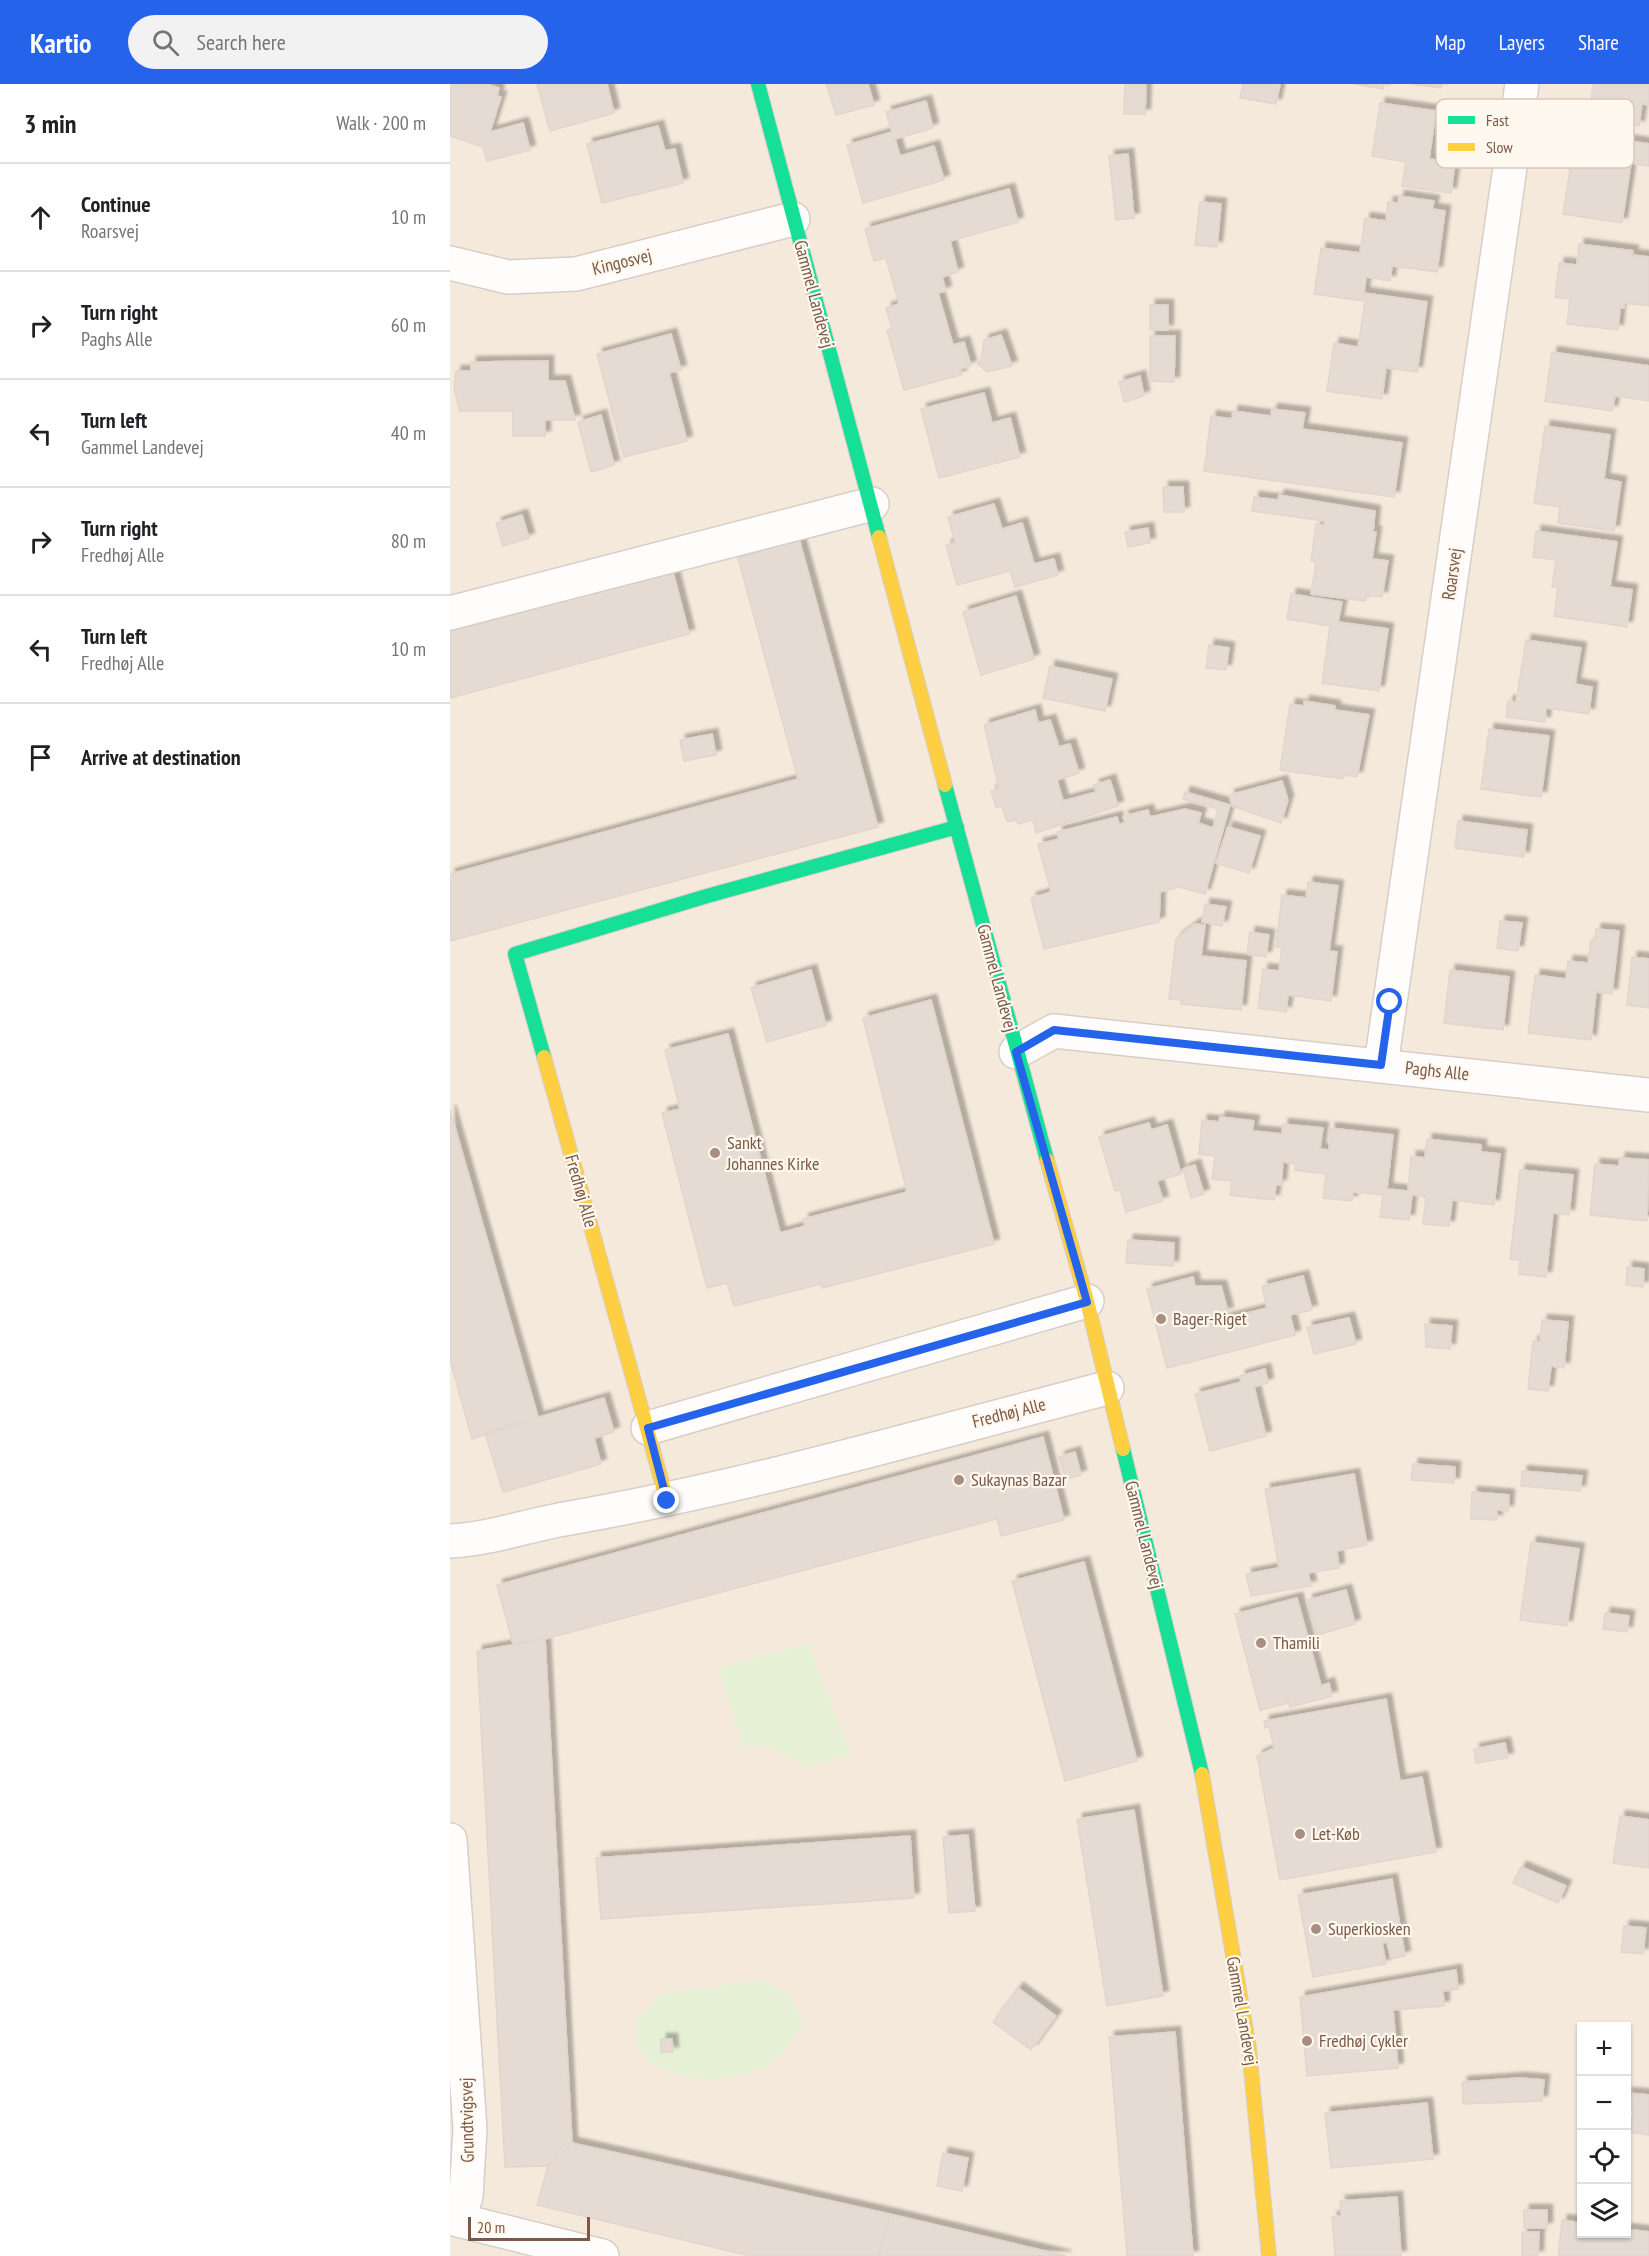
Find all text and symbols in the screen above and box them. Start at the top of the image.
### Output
search box [128,15,548,69]
text: Kartio [30,24,92,61]
icon: search [149,26,182,59]
text: Search here [197,28,286,56]
text: Map [1435,29,1466,56]
text: Layers [1499,29,1545,56]
text: Share [1578,29,1619,56]
legend [1436,99,1634,168]
text: 3 min [24,107,77,140]
text: Walk · 200 m [336,110,426,136]
text: Fast [1486,110,1509,130]
text: Slow [1486,137,1513,157]
text: Continue [81,190,151,218]
icon: ahead [24,201,57,234]
text: 10 m [391,204,426,230]
text: Roarsvej [81,218,139,244]
street label: Gammel Landevej [789,238,840,350]
street label: Kingosvej [590,243,654,280]
text: Turn right [81,298,158,326]
icon: right [24,309,57,342]
text: 60 m [391,312,426,338]
text: Paghs Alle [81,326,152,352]
text: Turn left [81,406,147,434]
icon: left [24,417,57,450]
text: 40 m [391,420,426,446]
text: Gammel Landevej [81,434,204,460]
text: Turn right [81,514,158,542]
icon: right [24,525,57,558]
text: 80 m [391,528,426,554]
text: Fredhøj Alle [81,542,164,568]
street label: Roarsvej [1436,546,1467,601]
text: Turn left [81,622,147,650]
icon: left [24,633,57,666]
text: 10 m [391,636,426,662]
text: Fredhøj Alle [81,650,164,676]
icon: arrive [24,741,57,774]
text: Arrive at destination [81,743,241,771]
street label: Gammel Landevej [972,922,1023,1034]
route start [1376,988,1402,1014]
street label: Paghs Alle [1404,1056,1470,1085]
place label: Sankt Johannes Kirke [726,1131,819,1175]
marker: Sankt Johannes Kirke [708,1146,722,1160]
street label: Fredhøj Alle [560,1152,603,1230]
place label: Bager-Riget [1173,1307,1247,1330]
marker: Bager-Riget [1154,1312,1168,1326]
street label: Fredhøj Alle [970,1392,1048,1433]
place label: Sukaynas Bazar [971,1468,1067,1491]
marker: Sukaynas Bazar [952,1473,966,1487]
street label: Gammel Landevej [1120,1479,1169,1591]
route end [653,1487,679,1513]
place label: Thamili [1273,1631,1320,1654]
marker: Thamili [1254,1636,1268,1650]
place label: Let-Køb [1312,1822,1360,1845]
marker: Let-Køb [1293,1827,1307,1841]
place label: Superkiosken [1328,1917,1411,1940]
marker: Superkiosken [1309,1922,1323,1936]
street label: Gammel Landevej [1222,1955,1263,2067]
map controls [1577,2022,1631,2238]
button: + [1577,2022,1631,2076]
place label: Fredhøj Cykler [1319,2029,1408,2052]
marker: Fredhøj Cykler [1300,2034,1314,2048]
button: − [1577,2076,1631,2130]
street label: Grundtvigsvej [454,2077,479,2163]
button: locate [1577,2130,1631,2184]
button: layers [1577,2184,1631,2238]
scale bar [468,2214,590,2242]
text: 20 m [477,2217,505,2237]

